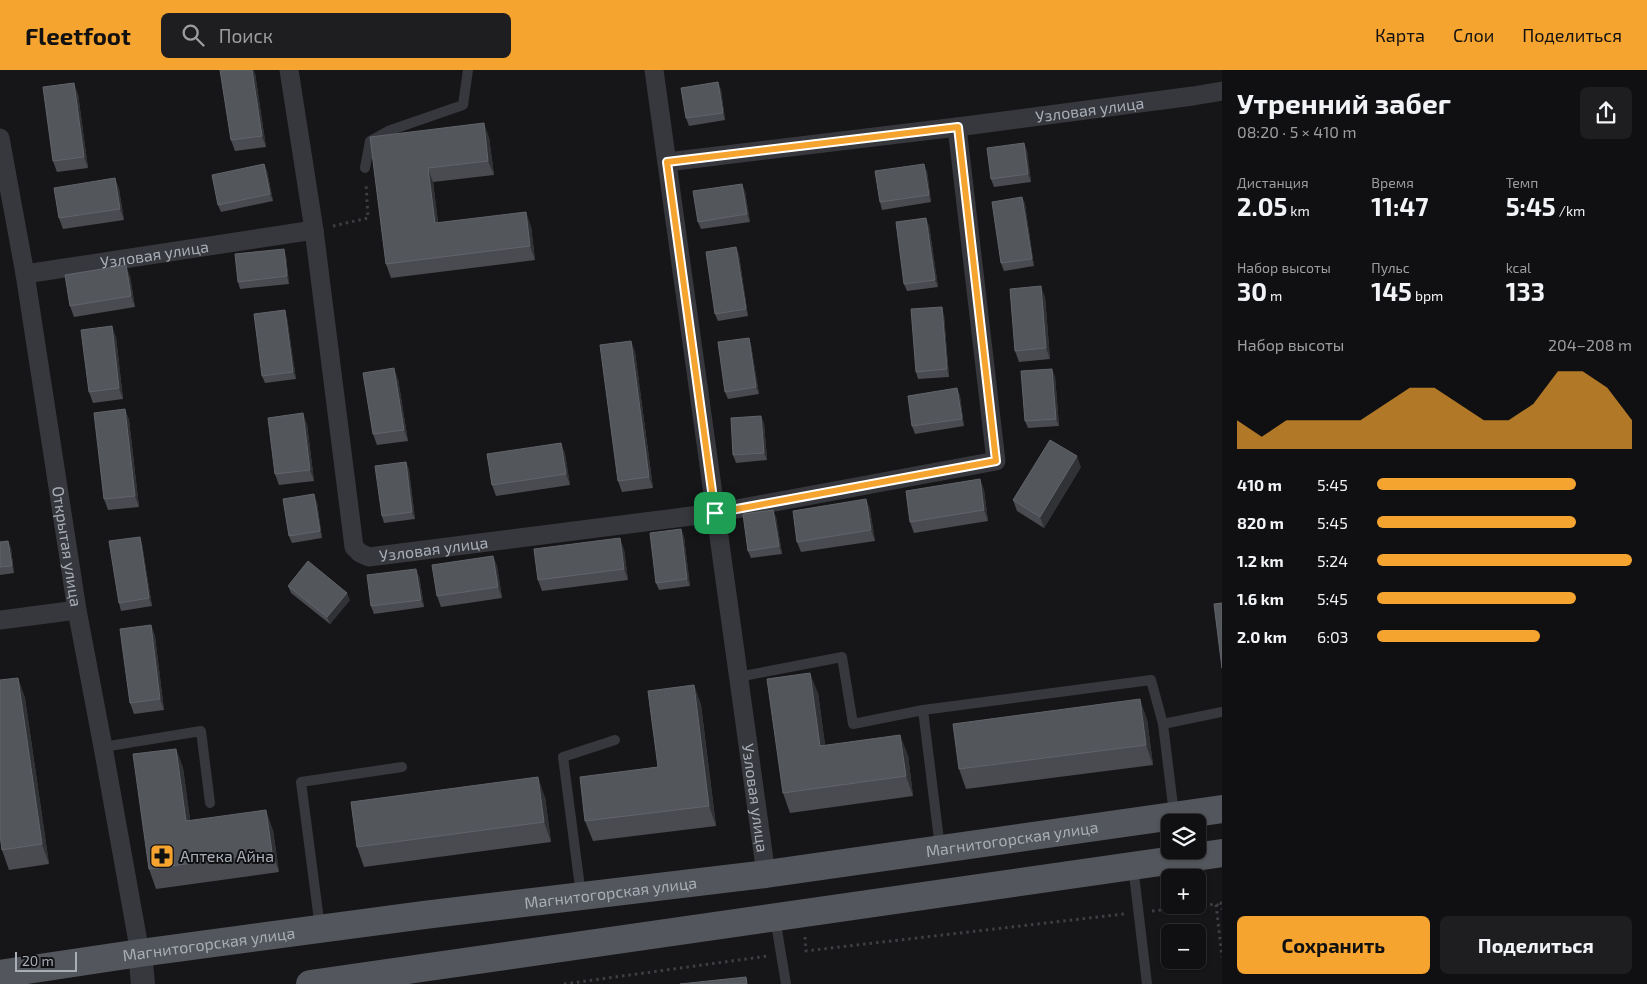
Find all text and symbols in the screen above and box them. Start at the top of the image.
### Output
search box [161,13,511,58]
text: Fleetfoot [25,21,131,50]
icon: search [179,21,207,49]
text: Поиск [219,24,273,47]
text: Карта [1375,24,1425,46]
text: Слои [1453,24,1494,46]
text: Поделиться [1522,24,1622,46]
text: Утренний забег [1237,86,1451,120]
button: share [1580,87,1632,139]
street label: Узловая улица [1034,93,1145,126]
text: 08:20 · 5 × 410 m [1237,122,1357,141]
text: Дистанция [1237,174,1309,191]
text: Время [1371,174,1414,191]
text: Темп [1506,174,1538,191]
text: 2.05 [1237,191,1287,221]
text: 11:47 [1371,191,1428,221]
text: 5:45 [1506,191,1556,221]
text: km [1287,202,1310,219]
text: /km [1556,202,1585,219]
street label: Узловая улица [99,236,210,271]
text: Набор высоты [1237,259,1331,276]
text: Пульс [1371,259,1410,276]
text: kcal [1506,259,1531,276]
text: 30 [1237,276,1267,306]
text: 145 [1371,276,1412,306]
text: 133 [1506,276,1545,306]
text: m [1267,287,1282,304]
text: bpm [1412,287,1443,304]
text: Набор высоты [1237,335,1344,354]
text: 204–208 m [1548,335,1632,354]
text: 410 m [1237,475,1282,494]
text: 5:45 [1317,475,1348,494]
street label: Открытая улица [49,485,86,608]
pin [694,492,736,534]
icon: arrive [701,499,729,527]
text: 820 m [1237,513,1284,532]
text: 5:45 [1317,513,1348,532]
street label: Узловая улица [378,532,489,565]
text: 1.2 km [1237,551,1284,570]
text: 5:24 [1317,551,1348,570]
text: 1.6 km [1237,589,1284,608]
text: 5:45 [1317,589,1348,608]
text: 2.0 km [1237,627,1287,646]
text: 6:03 [1317,627,1348,646]
street label: Узловая улица [739,742,773,853]
map controls [1161,814,1206,969]
button: layers [1161,814,1206,859]
street label: Магнитогорская улица [924,817,1099,860]
pharmacy icon: Аптека Айна [149,843,175,869]
place label: Аптека Айна [180,846,274,865]
button: + [1161,869,1206,914]
street label: Магнитогорская улица [523,872,698,912]
button: Сохранить [1237,916,1430,974]
button: Поделиться [1440,916,1632,974]
street label: Магнитогорская улица [121,922,296,964]
button: − [1161,924,1206,969]
scale bar [15,949,78,972]
text: 20 m [22,952,54,969]

